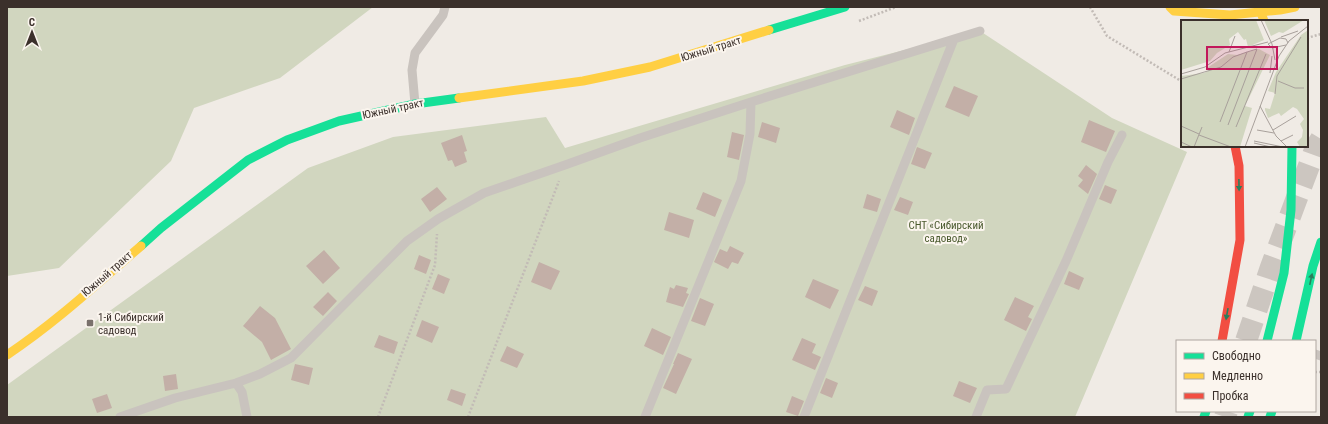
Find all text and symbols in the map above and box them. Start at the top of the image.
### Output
north arrow [12,12,52,52]
text: С [29,16,35,29]
inset map [1181,20,1308,147]
street label: Южный тракт [679,34,743,64]
street label: Южный тракт [361,96,425,122]
one-way arrow [1236,179,1242,192]
park label: СНТ «Сибирский садовод» [908,219,984,245]
street label: Южный тракт [79,248,135,299]
one-way arrow [1308,273,1314,285]
one-way arrow [1224,307,1230,320]
place label: 1-й Сибирский садовод [98,311,164,337]
marker: 1-й Сибирский садовод [85,318,95,328]
legend [1176,340,1316,412]
text: Свободно [1212,349,1261,363]
text: Медленно [1212,369,1263,383]
text: Пробка [1212,389,1249,403]

